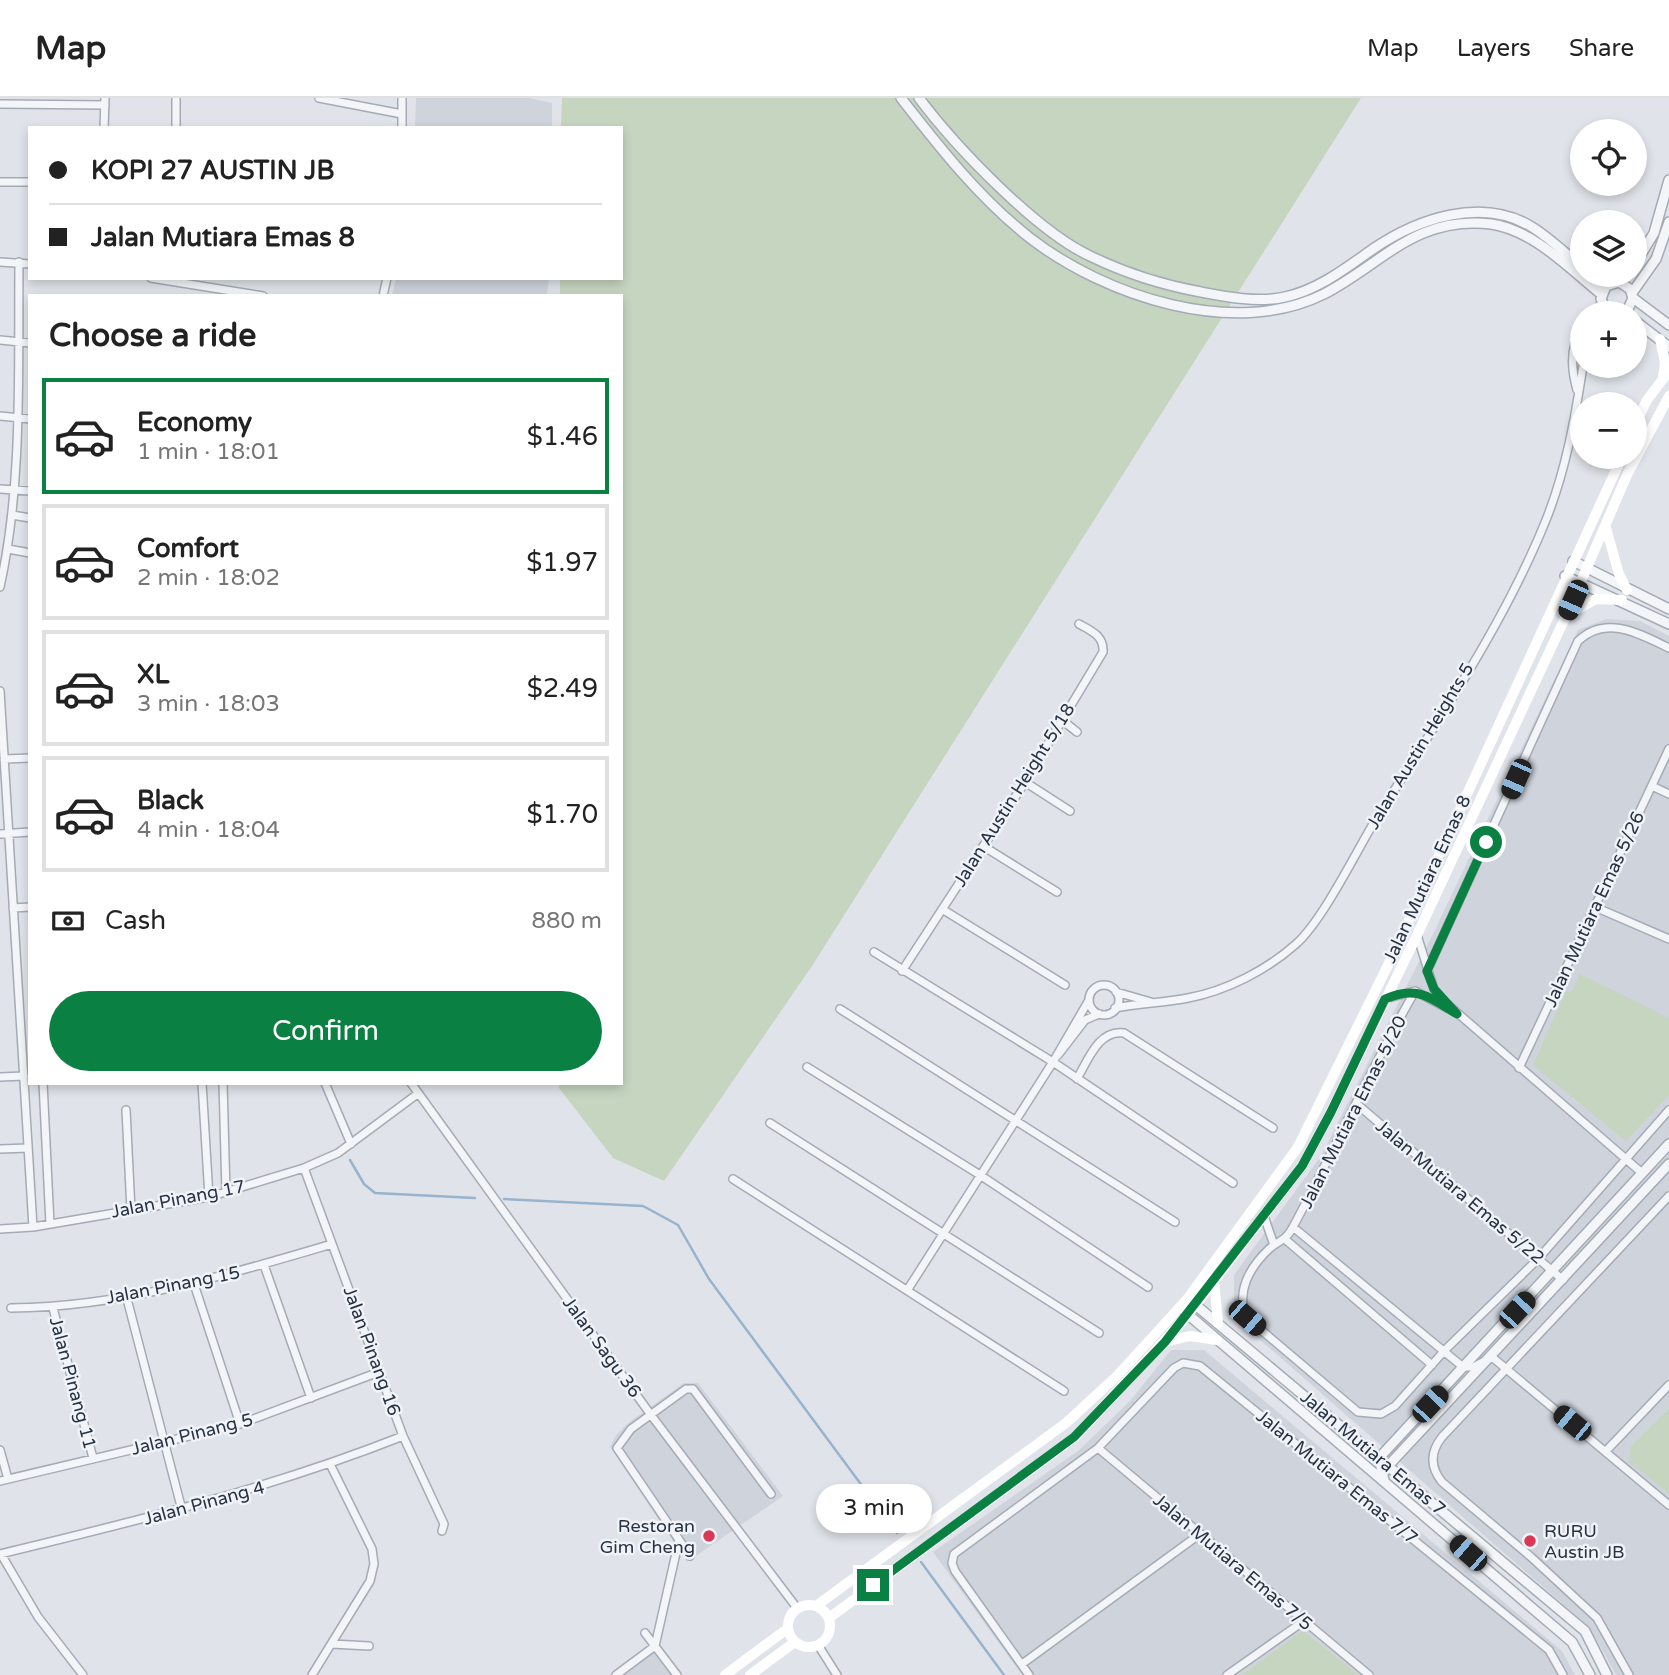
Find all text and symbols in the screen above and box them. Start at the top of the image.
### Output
text: Map [35,29,106,68]
text: Map [1367,34,1419,63]
text: Layers [1457,34,1531,63]
text: Share [1569,34,1634,63]
map controls [1570,119,1647,469]
button: locate [1570,119,1647,196]
text: KOPI 27 AUSTIN JB [91,155,335,186]
button: layers [1570,210,1647,287]
text: Jalan Mutiara Emas 8 [91,222,355,253]
button: + [1570,301,1647,378]
text: Choose a ride [49,317,256,355]
button: − [1570,392,1647,469]
icon: car [53,405,116,468]
text: Economy [137,407,252,438]
text: $1.46 [527,421,598,452]
text: 1 min · 18:01 [137,438,280,466]
icon: car [53,531,116,594]
text: Comfort [137,533,239,564]
text: $1.97 [526,547,598,578]
text: 2 min · 18:02 [137,564,280,592]
car [1555,577,1592,623]
icon: car [53,657,116,720]
text: XL [137,659,169,690]
street label: Jalan Austin Heights 5 [1362,659,1478,833]
text: $2.49 [527,673,598,704]
text: 3 min · 18:03 [137,690,280,718]
street label: Jalan Austin Height 5/18 [948,699,1080,891]
car [1498,756,1535,802]
icon: car [53,783,116,846]
text: Black [137,785,204,816]
street label: Jalan Mutiara Emas 8 [1378,792,1476,966]
text: $1.70 [526,799,598,830]
street label: Jalan Mutiara Emas 5/26 [1539,808,1649,1010]
text: 4 min · 18:04 [137,816,280,844]
route start [1470,826,1502,858]
icon: cash [49,902,87,940]
text: Cash [105,905,166,936]
text: 880 m [532,907,602,935]
button: Confirm [49,991,602,1071]
street label: Jalan Mutiara Emas 5/20 [1295,1012,1411,1212]
street label: Jalan Mutiara Emas 5/22 [1371,1115,1549,1269]
street label: Jalan Pinang 17 [109,1175,247,1223]
street label: Jalan Pinang 15 [104,1261,242,1309]
street label: Jalan Pinang 16 [338,1283,406,1419]
car [1495,1287,1540,1333]
street label: Jalan Sagu 36 [558,1292,646,1402]
car [1225,1296,1270,1340]
street label: Jalan Pinang 11 [45,1315,101,1451]
car [1408,1381,1453,1427]
street label: Jalan Mutiara Emas 7 [1296,1386,1450,1520]
car [1550,1402,1595,1444]
street label: Jalan Mutiara Emas 7/7 [1252,1405,1422,1549]
street label: Jalan Pinang 5 [129,1408,255,1460]
street label: Jalan Pinang 4 [141,1476,267,1530]
callout: 3 min [815,1484,931,1532]
street label: Jalan Mutiara Emas 7/5 [1149,1489,1317,1635]
text: 3 min [843,1494,905,1522]
place label: Restoran Gim Cheng [600,1515,695,1558]
place label: RURU Austin JB [1544,1520,1625,1563]
marker: Restoran Gim Cheng [701,1528,717,1544]
car [1446,1531,1491,1575]
marker: RURU Austin JB [1522,1533,1538,1549]
route end [857,1569,889,1601]

